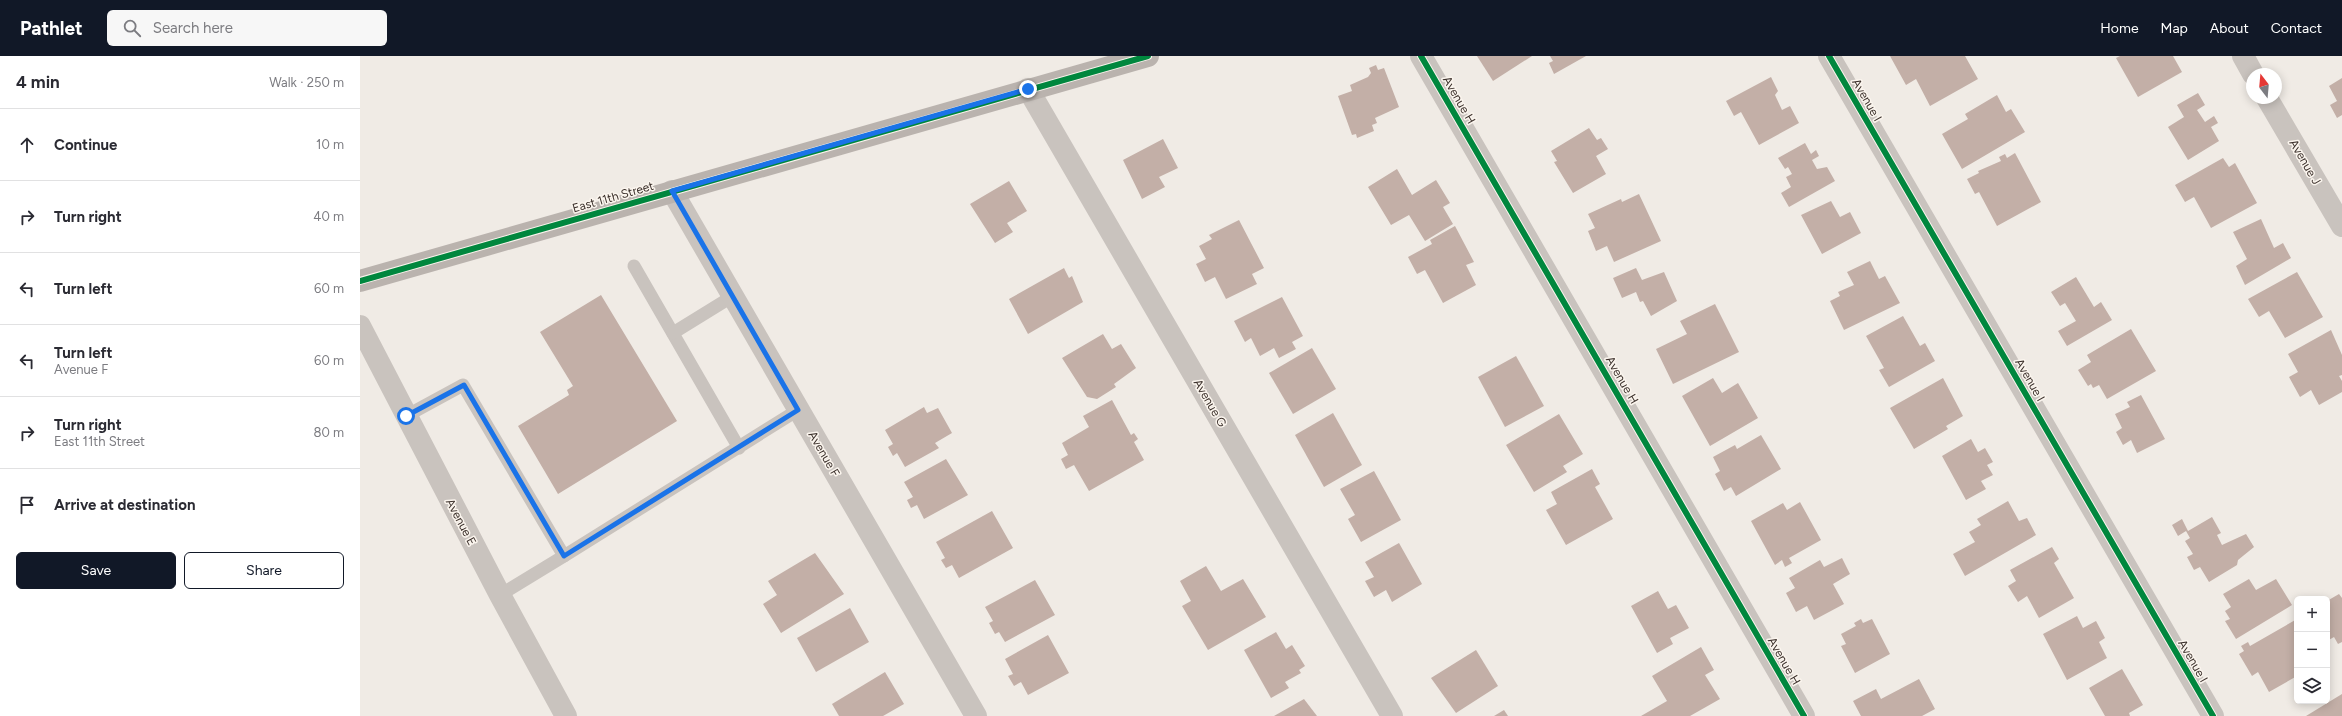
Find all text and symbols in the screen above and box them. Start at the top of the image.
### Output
search box [107,10,387,46]
text: Pathlet [20,17,83,40]
icon: search [121,17,143,39]
text: Search here [153,19,233,37]
text: Home [2100,20,2139,37]
text: Map [2161,20,2188,37]
text: About [2210,20,2249,37]
text: Contact [2271,20,2322,37]
north arrow [2246,68,2282,104]
text: 4 min [16,72,60,92]
street label: Avenue H [1440,74,1478,126]
text: Walk · 250 m [269,75,344,90]
street label: Avenue I [1849,76,1885,124]
route end [1019,80,1037,98]
icon: ahead [16,134,38,156]
text: Continue [54,136,117,154]
text: 10 m [316,137,344,152]
street label: Avenue J [2287,137,2323,187]
street label: East 11th Street [571,179,656,215]
icon: right [16,206,38,228]
text: Turn right [54,208,122,226]
text: 40 m [313,209,344,224]
icon: left [16,278,38,300]
text: Turn left [54,280,112,298]
text: 60 m [314,281,344,296]
text: Turn left [54,344,112,362]
icon: left [16,350,38,372]
text: 60 m [314,353,344,368]
street label: Avenue H [1603,354,1641,406]
street label: Avenue I [2012,356,2048,404]
text: Avenue F [54,362,108,377]
street label: Avenue G [1191,377,1229,429]
route start [397,407,415,425]
text: Turn right [54,416,122,434]
icon: right [16,422,38,444]
text: 80 m [313,425,344,440]
street label: Avenue F [805,429,843,480]
text: East 11th Street [54,434,145,449]
icon: arrive [16,494,38,516]
text: Arrive at destination [54,496,195,514]
street label: Avenue E [443,496,479,548]
button: Save [16,552,176,589]
button: Share [184,552,344,589]
map controls [2294,596,2330,704]
button: + [2294,596,2330,632]
button: − [2294,632,2330,668]
street label: Avenue H [1765,635,1803,687]
street label: Avenue I [2175,637,2211,685]
button: layers [2294,668,2330,704]

